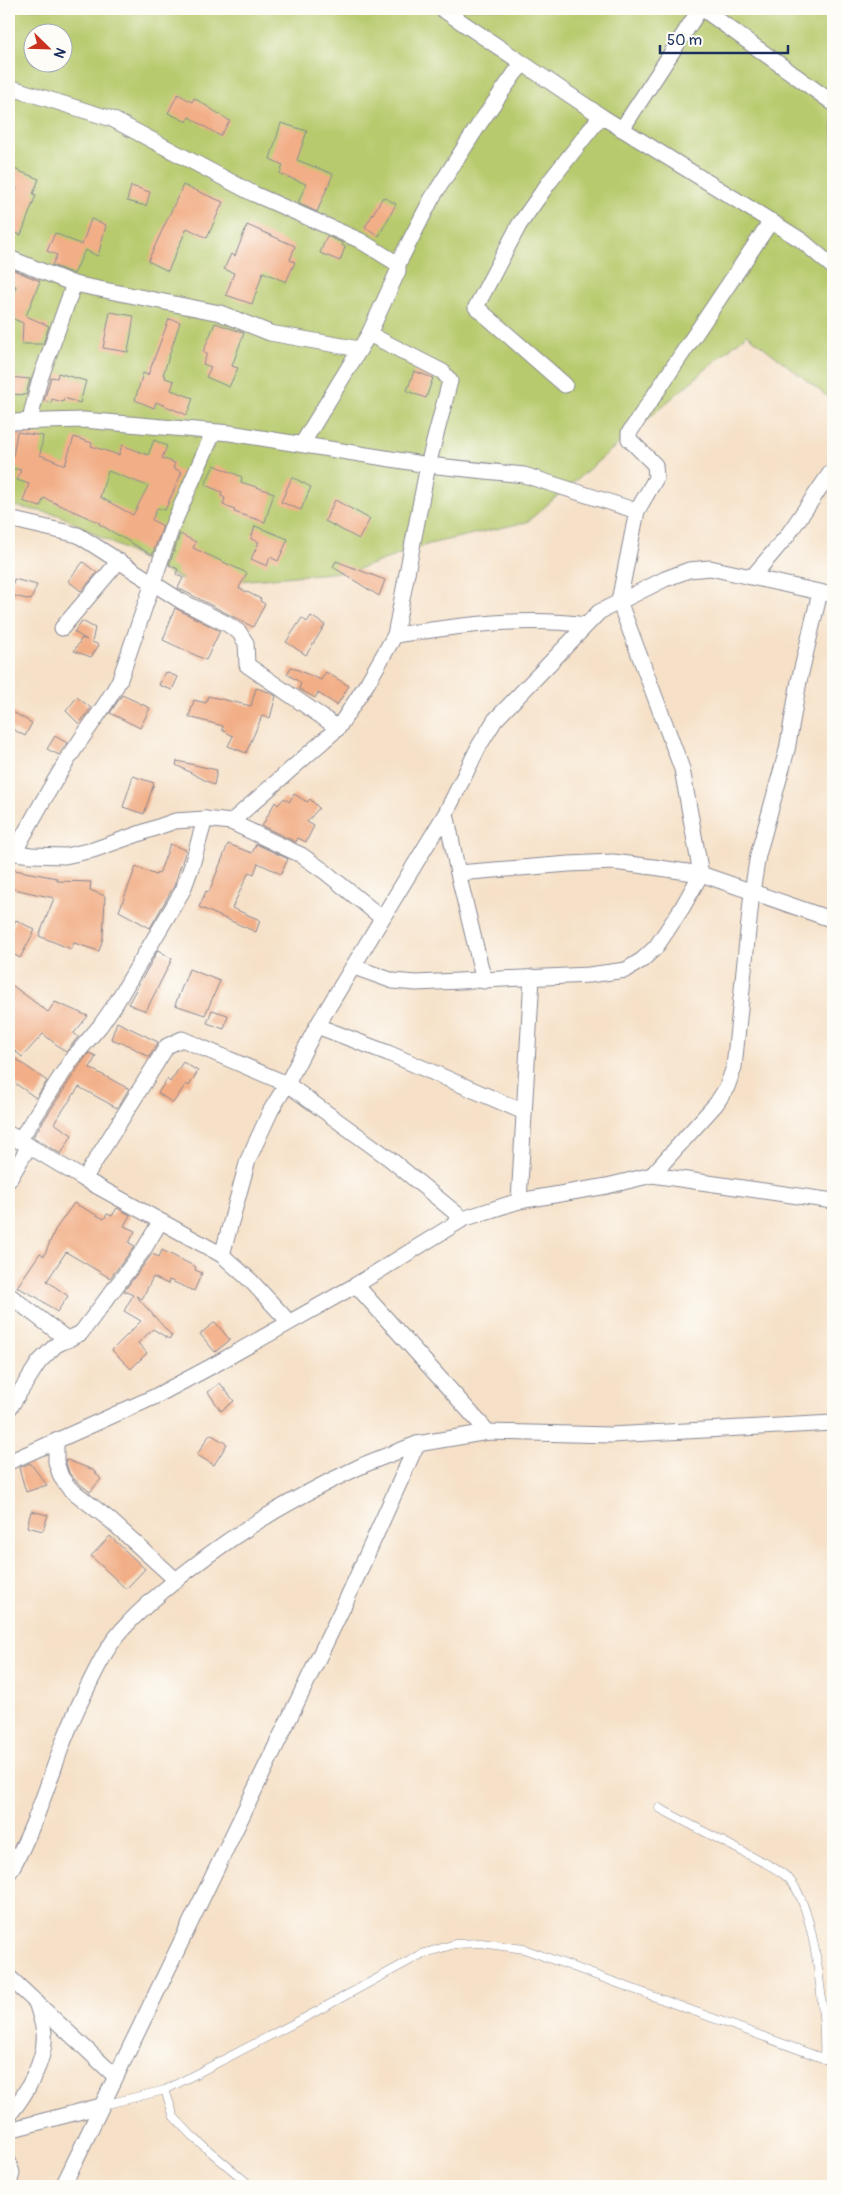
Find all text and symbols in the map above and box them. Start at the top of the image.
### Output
north arrow [22,22,72,72]
scale bar [660,22,787,54]
text: 50 m [667,31,702,50]
text: N [50,45,69,61]

